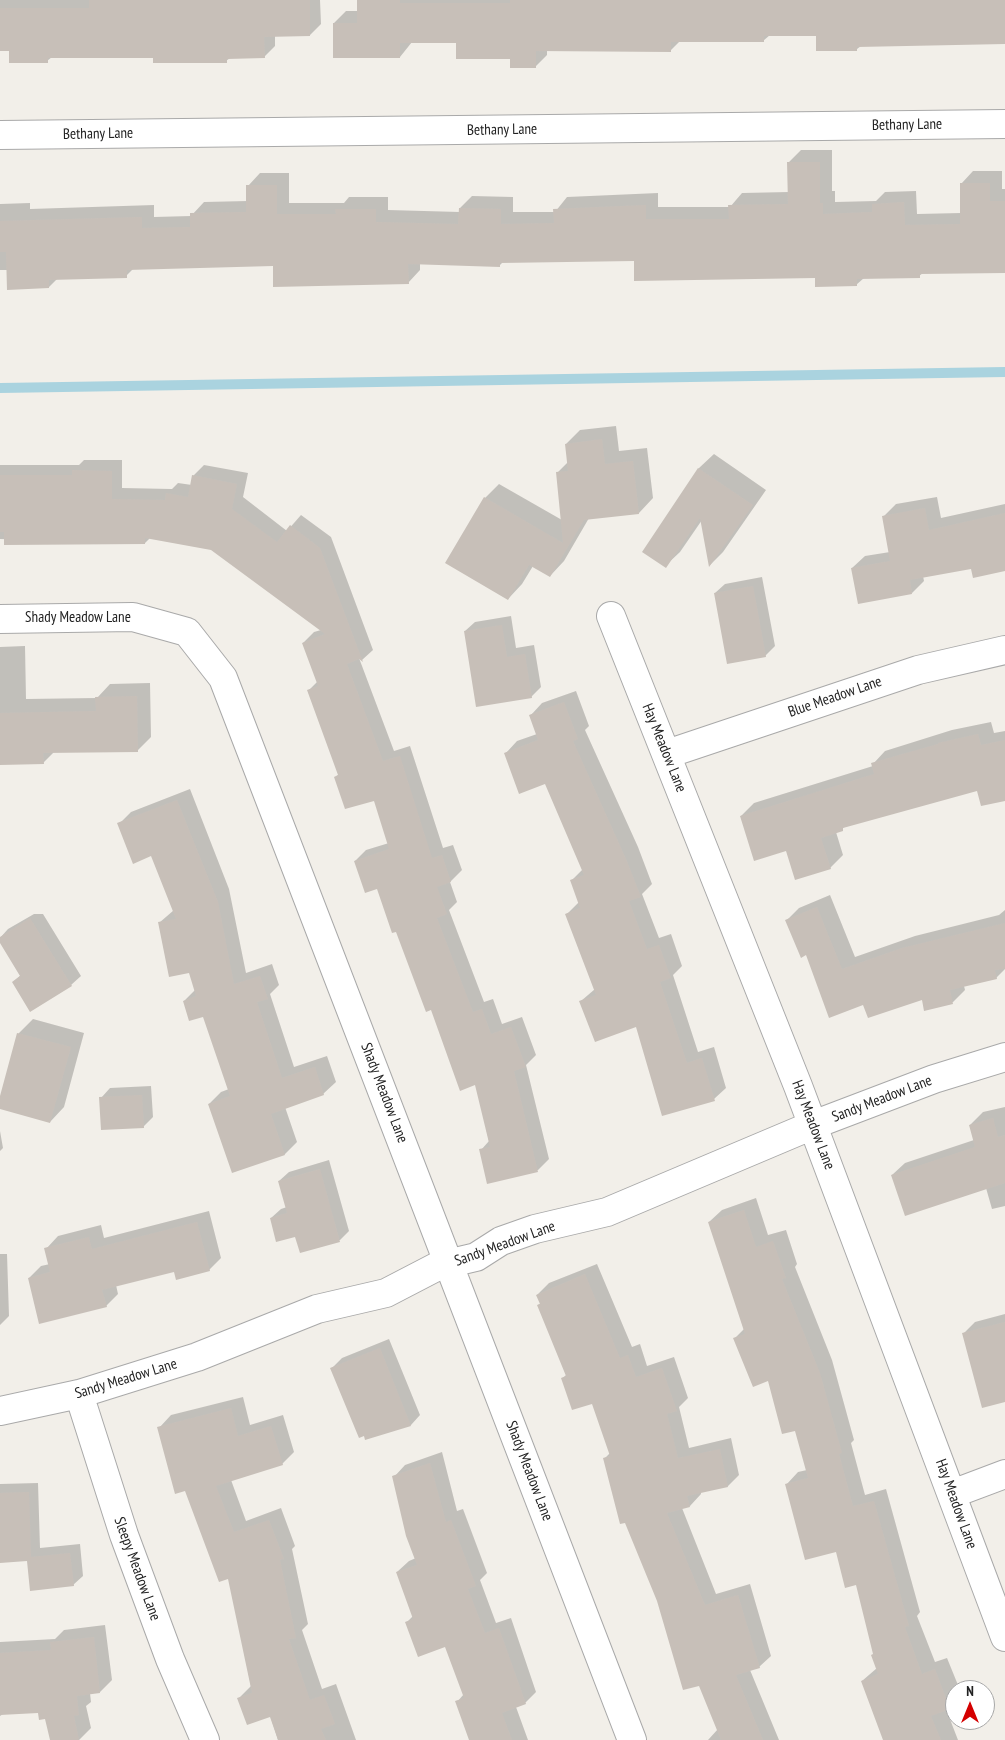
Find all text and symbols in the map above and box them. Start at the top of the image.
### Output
street label: Bethany Lane [872,115,942,135]
street label: Bethany Lane [467,120,537,140]
street label: Bethany Lane [63,124,133,144]
street label: Shady Meadow Lane [25,609,131,627]
street label: Blue Meadow Lane [786,673,884,721]
street label: Hay Meadow Lane [638,701,690,795]
street label: Shady Meadow Lane [357,1040,411,1146]
street label: Sandy Meadow Lane [829,1072,935,1126]
street label: Hay Meadow Lane [788,1078,838,1172]
street label: Sandy Meadow Lane [452,1217,558,1271]
street label: Sandy Meadow Lane [73,1355,179,1403]
street label: Shady Meadow Lane [502,1418,556,1524]
street label: Hay Meadow Lane [931,1457,981,1551]
street label: Sleepy Meadow Lane [110,1515,164,1623]
north arrow [945,1680,995,1730]
text: N [966,1682,974,1700]

